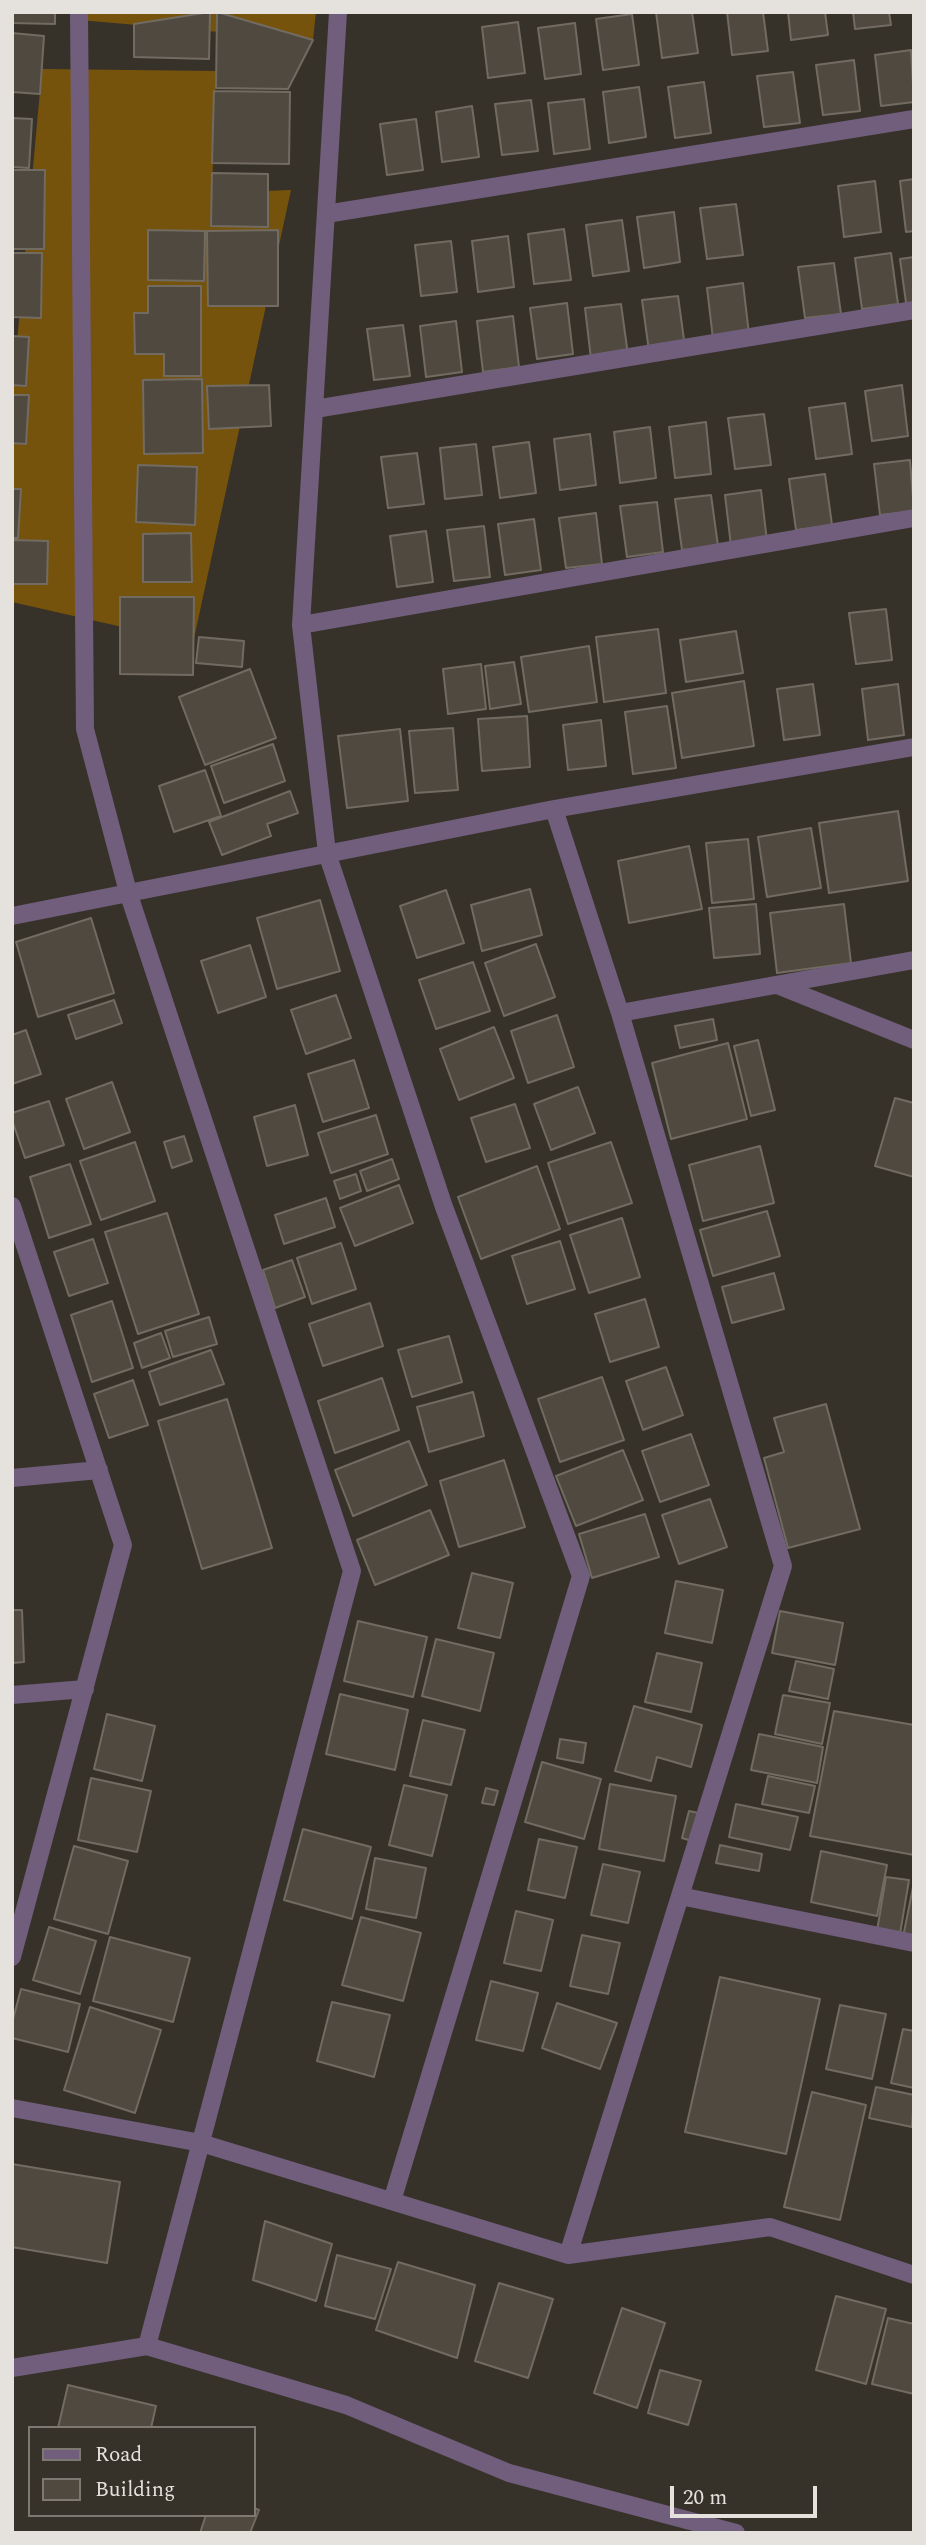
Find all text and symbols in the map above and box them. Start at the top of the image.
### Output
legend [28,2426,256,2517]
text: Road [95,2439,142,2471]
scale bar [674,2472,821,2516]
text: Building [95,2474,175,2506]
text: 20 m [683,2482,727,2514]

